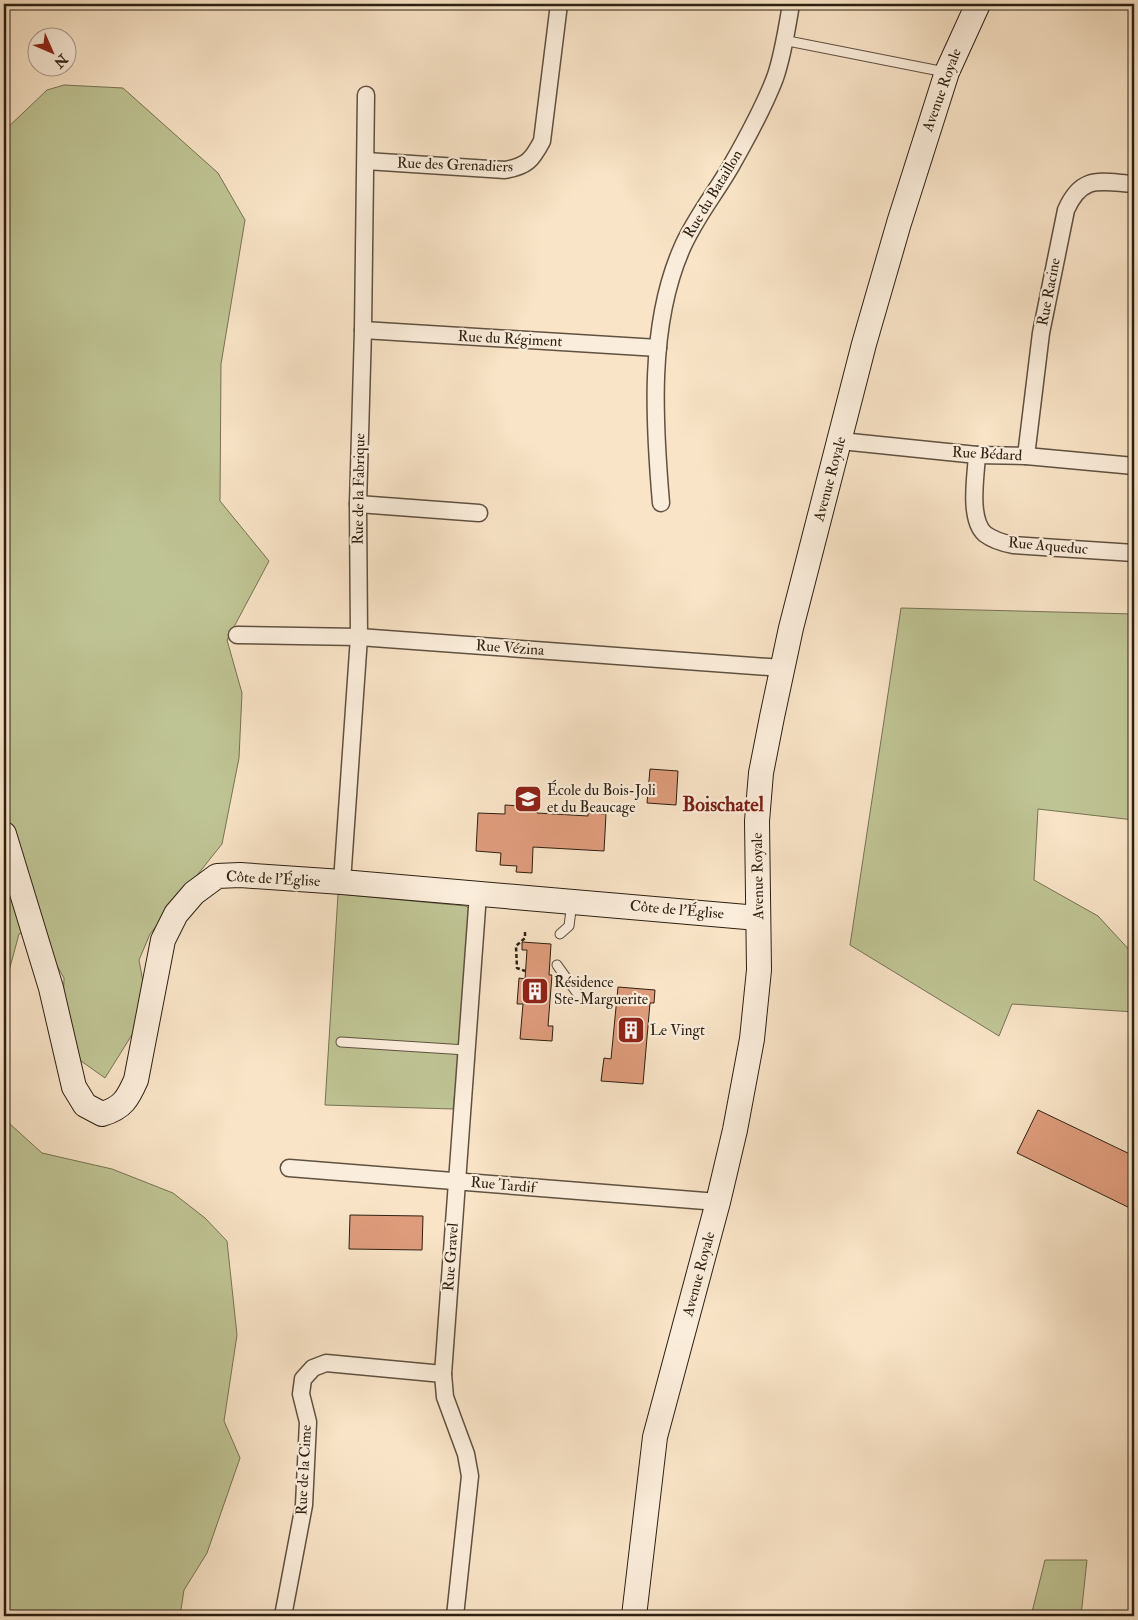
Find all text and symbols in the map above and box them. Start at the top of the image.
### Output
north arrow [28,28,78,78]
street label: Avenue Royale [918,46,966,135]
text: N [50,50,72,72]
street label: Rue du Bataillon [679,146,747,242]
street label: Rue des Grenadiers [397,153,513,177]
street label: Rue Racine [1033,256,1065,328]
street label: Rue du Régiment [457,327,563,351]
street label: Rue de la Fabrique [349,433,369,545]
street label: Avenue Royale [809,434,850,524]
street label: Rue Bédard [951,443,1023,465]
street label: Rue Aqueduc [1007,533,1089,559]
street label: Rue Vézina [475,636,546,660]
place label: École du Bois-Joli et du Beaucage [547,779,656,817]
school or university icon: École du Bois-Joli et du Beaucage [513,784,543,814]
district label: Boischatel [682,792,765,817]
street label: Avenue Royale [748,832,768,921]
street label: Côte de l'Église [225,865,321,891]
street label: Côte de l'Église [629,894,725,924]
place label: Résidence Ste-Marguerite [554,973,648,1009]
building icon: Résidence Ste-Marguerite [520,976,550,1006]
building icon: Le Vingt [616,1015,646,1045]
place label: Le Vingt [650,1021,705,1040]
street label: Rue Tardif [470,1173,538,1197]
street label: Rue Gravel [439,1222,463,1292]
street label: Avenue Royale [678,1229,719,1319]
street label: Rue de la Cime [292,1424,316,1516]

